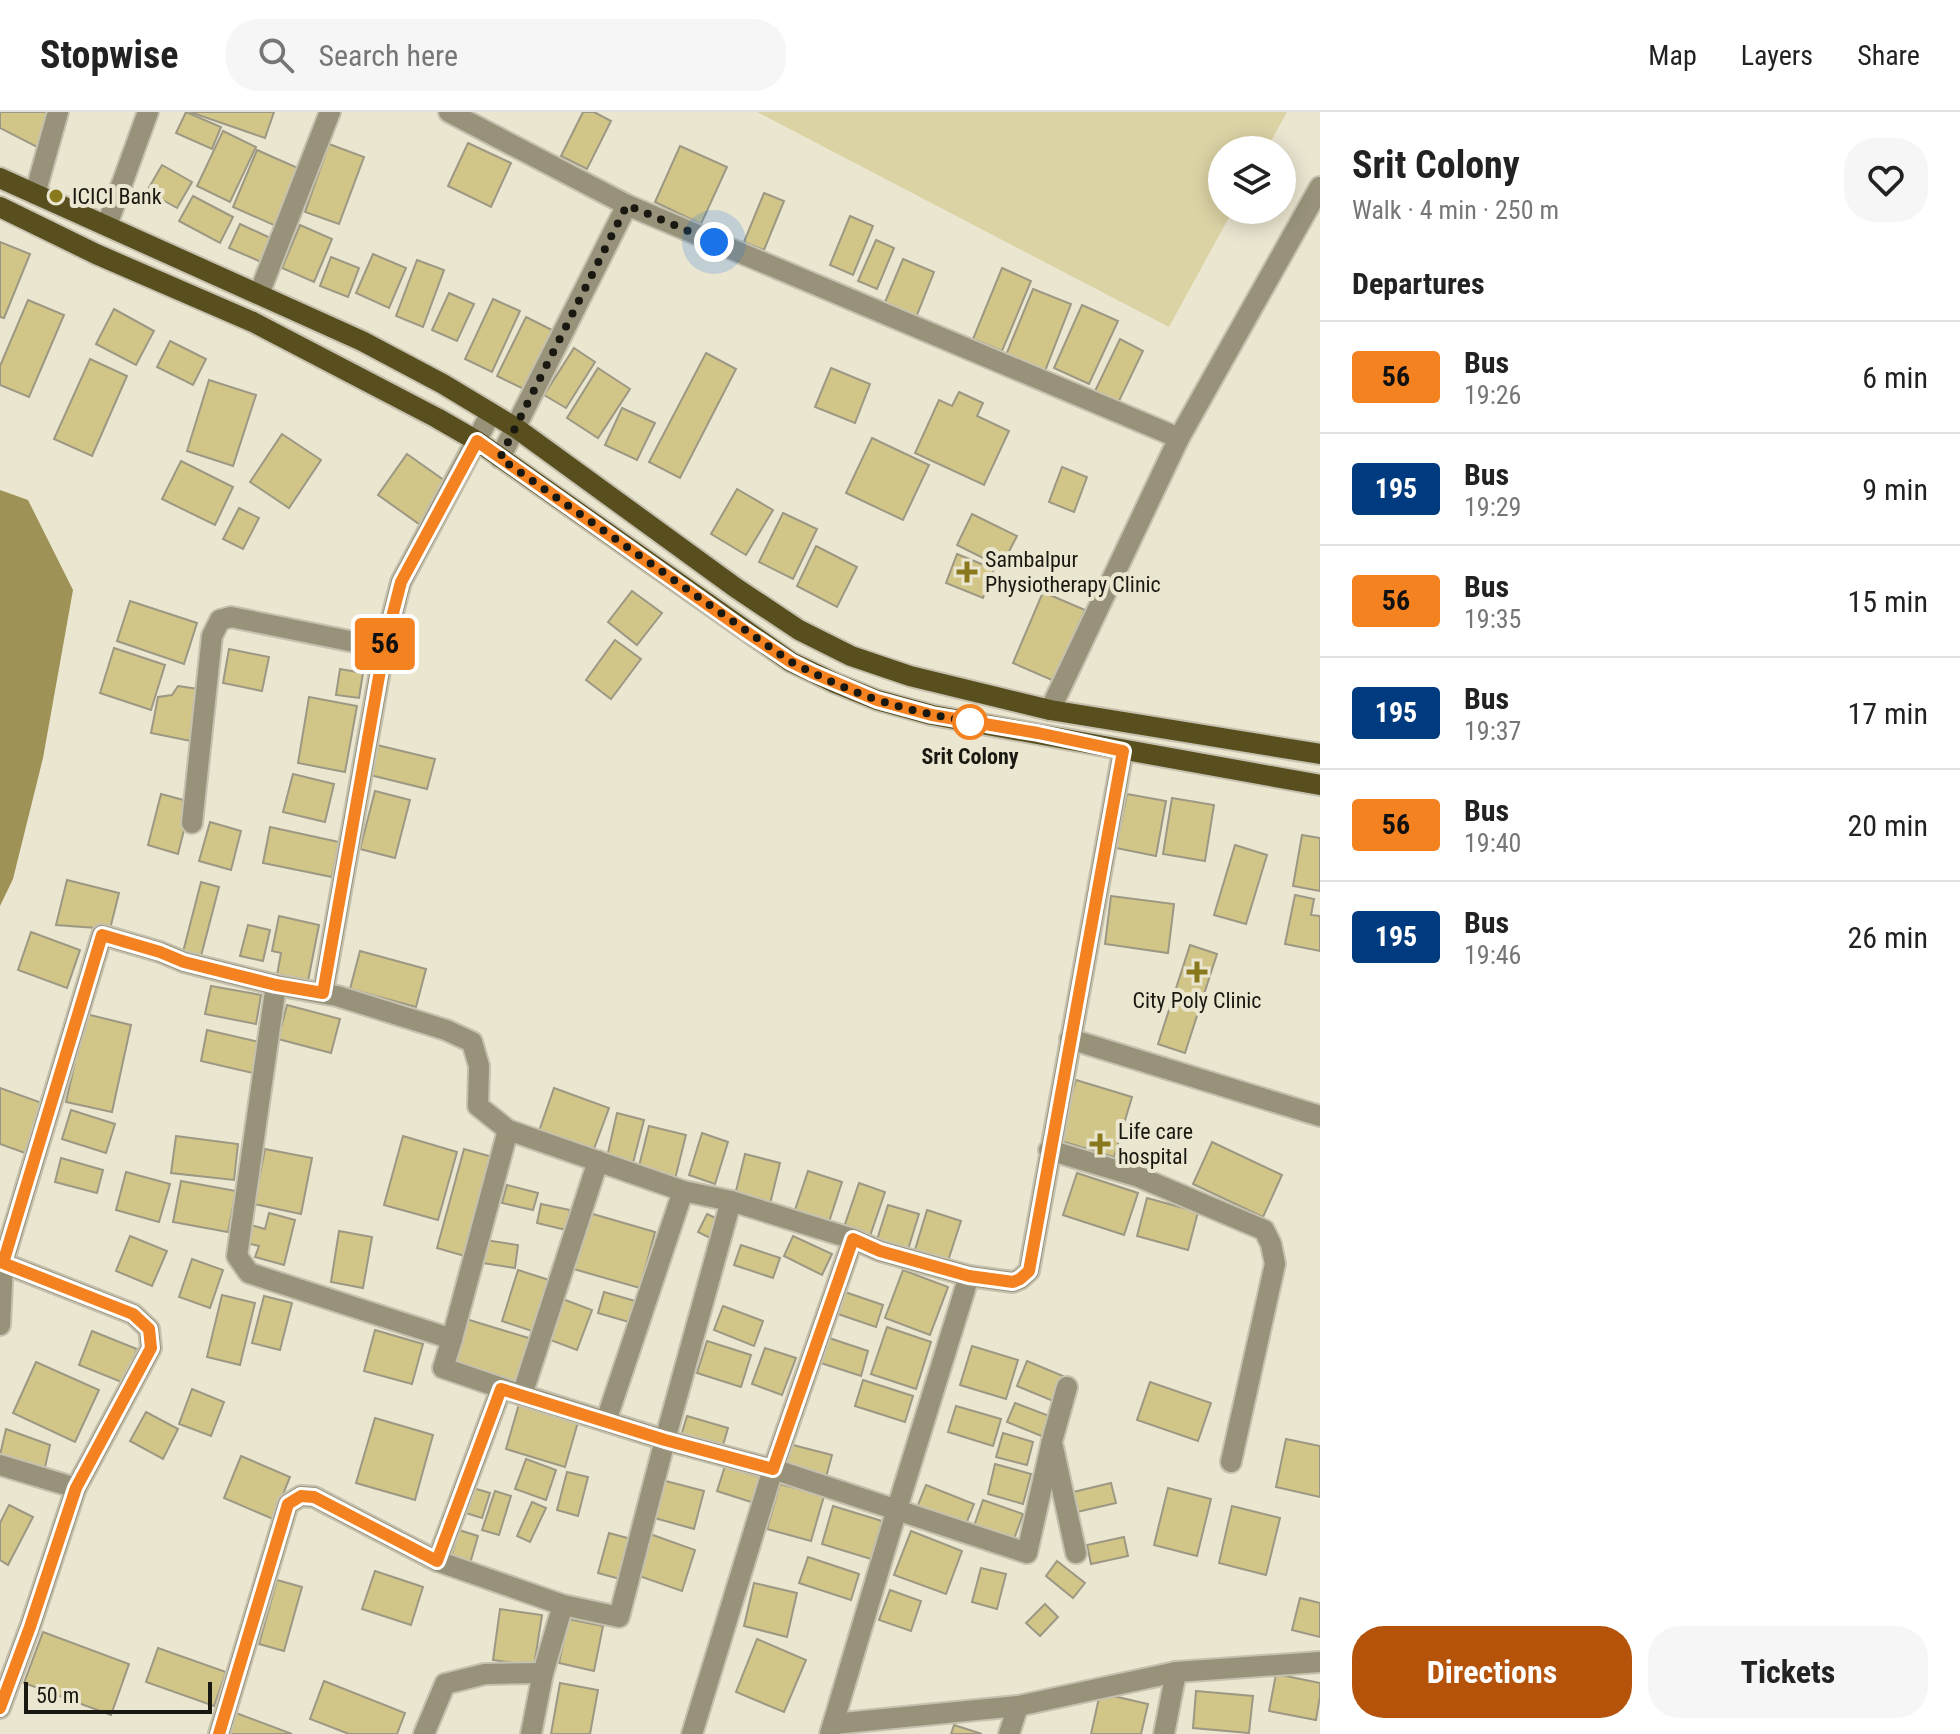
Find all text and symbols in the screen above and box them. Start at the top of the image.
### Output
search box [226,19,786,91]
text: Stopwise [40,33,178,77]
icon: search [254,33,298,77]
text: Search here [318,38,458,73]
text: Map [1648,39,1697,72]
text: Layers [1741,39,1813,72]
text: Share [1857,39,1920,72]
map controls [1208,136,1296,224]
button: layers [1208,136,1296,224]
button: heart [1844,138,1928,222]
text: Srit Colony [1352,143,1520,187]
place label: ICICI Bank [72,184,162,209]
marker: ICICI Bank [47,187,65,205]
text: Walk · 4 min · 250 m [1352,195,1559,225]
your location [694,222,734,262]
text: Departures [1352,266,1485,301]
text: Bus [1464,345,1509,380]
text: 56 [1382,360,1410,393]
text: 6 min [1862,360,1928,395]
text: 19:26 [1464,380,1521,410]
text: Bus [1464,457,1509,492]
text: 195 [1375,472,1417,505]
text: 9 min [1862,472,1928,507]
text: 19:29 [1464,492,1521,522]
place label: Sambalpur Physiotherapy Clinic [985,547,1161,597]
marker: Sambalpur Physiotherapy Clinic [956,561,978,583]
text: Bus [1464,569,1509,604]
text: 56 [1382,584,1410,617]
text: 15 min [1847,584,1928,619]
text: 19:35 [1464,604,1521,634]
line badge: 56 [349,618,421,670]
text: 56 [371,627,399,660]
text: Bus [1464,681,1509,716]
text: 195 [1375,696,1417,729]
text: 17 min [1847,696,1928,731]
marker: Srit Colony [953,705,987,739]
text: 19:37 [1464,716,1521,746]
place label: Srit Colony [921,744,1019,769]
text: Bus [1464,793,1509,828]
text: 56 [1382,808,1410,841]
text: 20 min [1847,808,1928,843]
text: 19:40 [1464,828,1521,858]
text: Bus [1464,905,1509,940]
text: 195 [1375,920,1417,953]
text: 26 min [1847,920,1928,955]
text: 19:46 [1464,940,1521,970]
marker: City Poly Clinic [1186,961,1208,983]
place label: City Poly Clinic [1132,988,1262,1013]
place label: Life care hospital [1118,1119,1193,1169]
marker: Life care hospital [1089,1133,1111,1155]
button: Directions [1352,1626,1632,1718]
button: Tickets [1648,1626,1928,1718]
scale bar [24,1678,212,1714]
text: 50 m [36,1683,79,1708]

